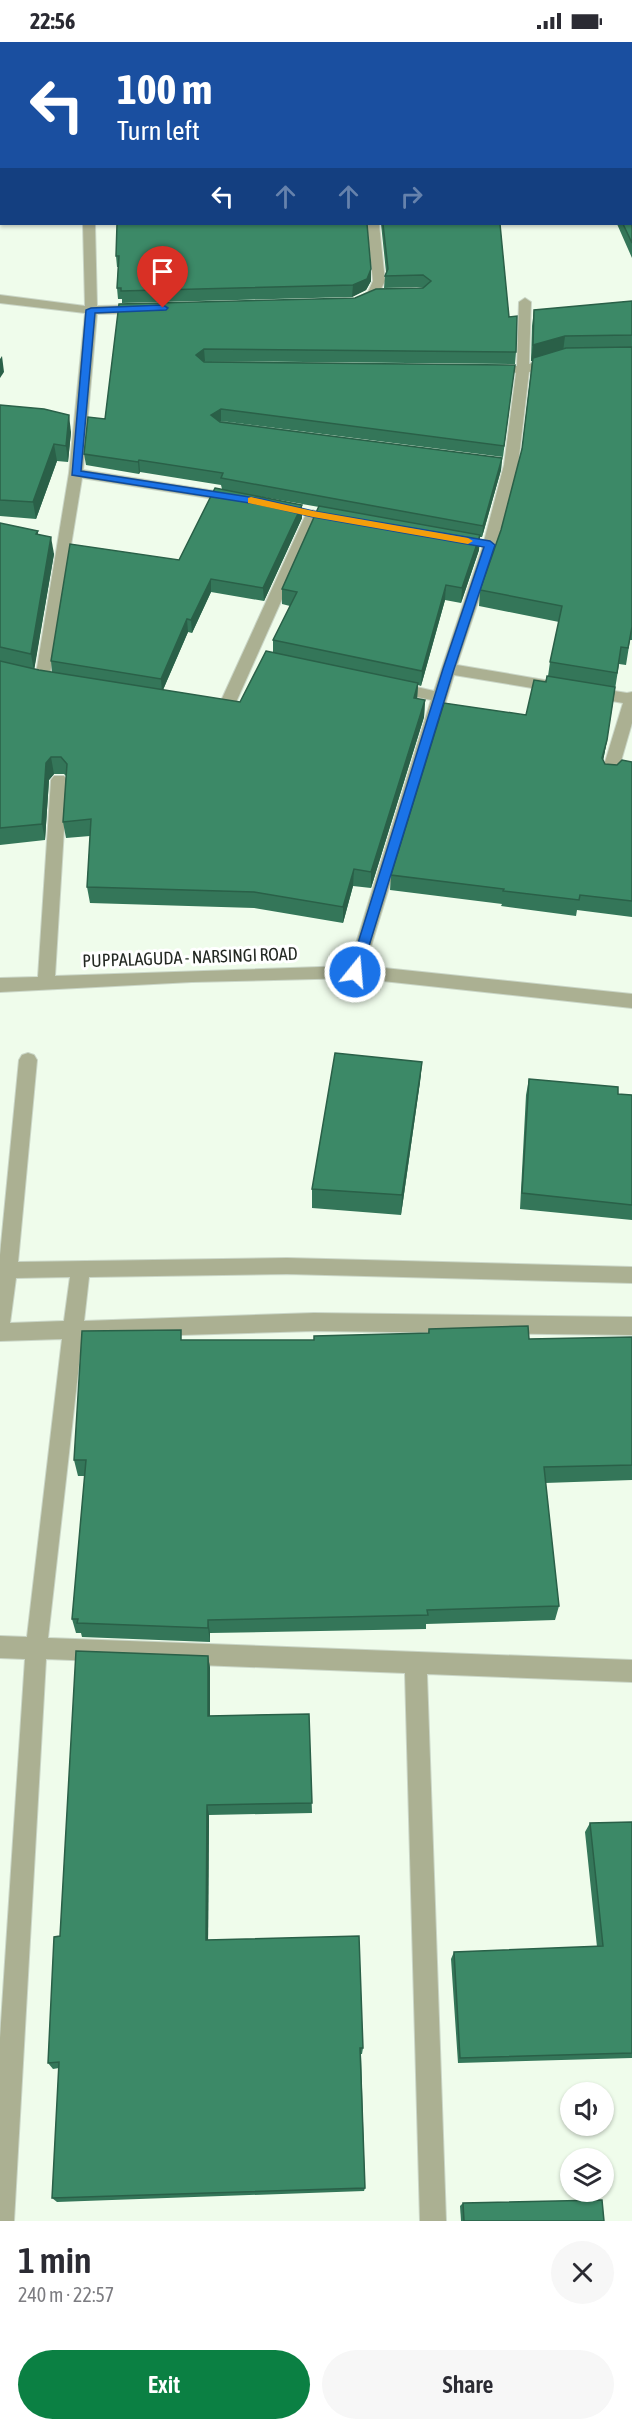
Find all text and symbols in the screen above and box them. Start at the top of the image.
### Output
text: 22:56 [30,8,75,34]
text: 100 m [117,65,212,113]
icon: left [18,66,96,144]
text: Turn left [117,115,200,146]
icon: left [206,180,239,213]
icon: ahead [269,180,302,213]
icon: ahead [332,180,365,213]
icon: right [395,180,428,213]
pin [137,246,188,308]
icon: arrive [146,255,179,288]
position arrow [323,940,387,1004]
street label: PUPPALAGUDA - NARSINGI ROAD [82,943,298,971]
map controls [560,2082,614,2202]
button: sound [560,2082,614,2136]
button: layers [560,2148,614,2202]
text: 1 min [18,2239,92,2281]
button: close [551,2241,614,2304]
text: 240 m · 22:57 [18,2283,114,2306]
button: Exit [18,2350,310,2419]
button: Share [322,2350,614,2419]

